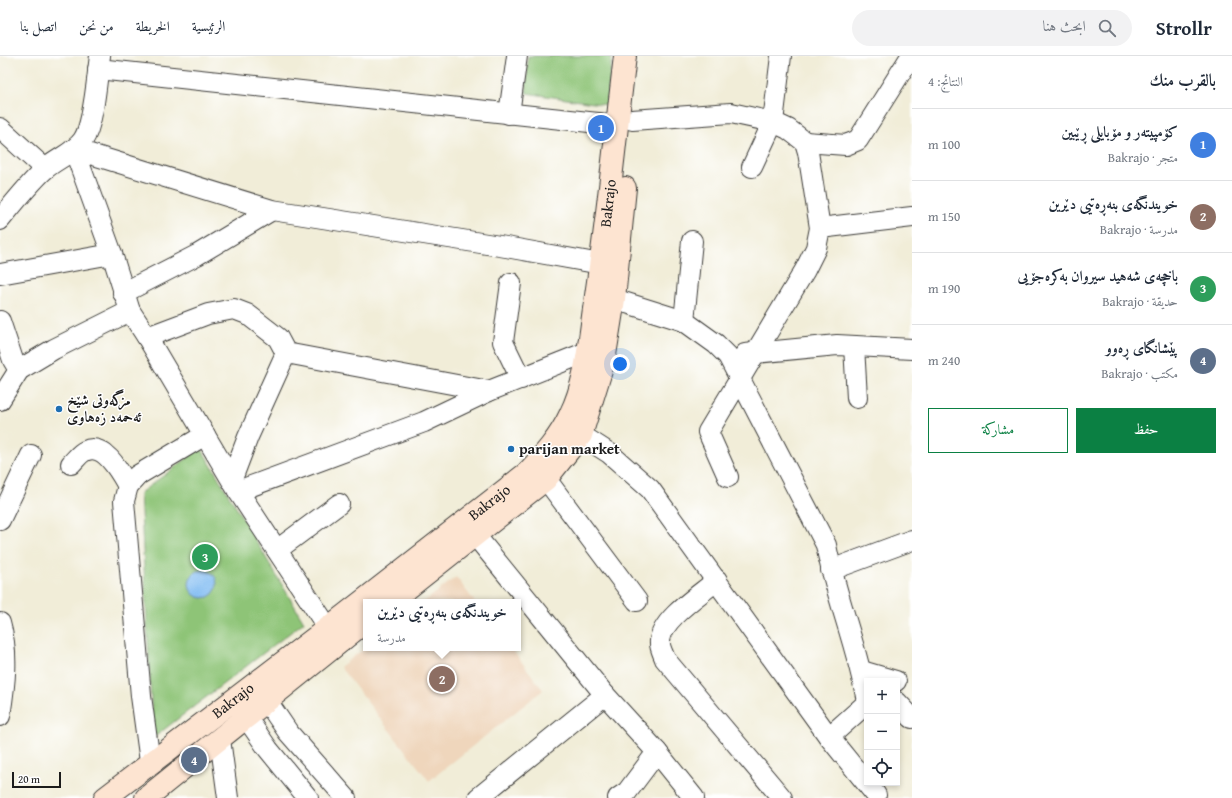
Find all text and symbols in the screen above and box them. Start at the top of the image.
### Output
search box [852,10,1132,46]
text: Strollr [1156,14,1212,42]
text: ابحث هنا [1042,15,1086,36]
text: اتصل بنا [20,16,57,36]
text: من نحن [79,16,114,36]
text: الخريطة [136,16,170,36]
text: الرئيسية [192,16,225,36]
icon: search [1096,17,1118,39]
text: بالقرب منك [1149,67,1216,92]
text: النتائج: 4 [928,72,963,91]
pin: 1 [588,113,614,143]
text: کۆمپیتەر و مۆبایلی ڕێبین [1062,121,1178,142]
text: 100 m [928,135,960,154]
text: 1 [1200,135,1206,154]
text: متجر · Bakrajo [1108,148,1178,167]
street label: Bakrajo [594,178,621,228]
text: خویندنگەی بنەڕەتیی دێرین [1048,193,1178,214]
text: 150 m [928,207,960,226]
text: 2 [1200,207,1206,226]
text: مدرسة · Bakrajo [1100,220,1178,239]
text: باخچەی شەهید سیروان بەکرەجۆیی [1017,265,1178,286]
text: 190 m [928,279,960,298]
text: 3 [1200,279,1206,298]
text: حديقة · Bakrajo [1102,292,1178,311]
text: پێشانگای ڕەوو [1106,337,1178,358]
text: 240 m [928,351,960,370]
text: 4 [1200,351,1206,370]
your location [610,354,630,374]
text: مكتب · Bakrajo [1101,364,1178,383]
place label: مزگەوتی شێخ ئەحمەد زەهاوی [67,389,143,427]
marker: مزگەوتی شێخ ئەحمەد زەهاوی [54,404,64,414]
button: مشاركة [928,408,1068,453]
button: حفظ [1076,408,1216,453]
place label: parijan market [519,438,620,459]
marker: parijan market [506,444,516,454]
street label: Bakrajo [464,479,515,525]
pin: 3 [192,542,218,572]
popup [363,599,521,651]
text: خویندنگەی بنەڕەتیی دێرین [377,601,507,622]
text: مدرسة [377,628,406,647]
pin: 2 [429,664,455,694]
street label: Bakrajo [207,677,258,723]
map controls [864,678,900,786]
button: + [864,678,900,714]
button: − [864,714,900,750]
pin: 4 [181,745,207,775]
button: locate [864,750,900,786]
scale bar [12,770,61,789]
text: 20 m [18,771,40,787]

